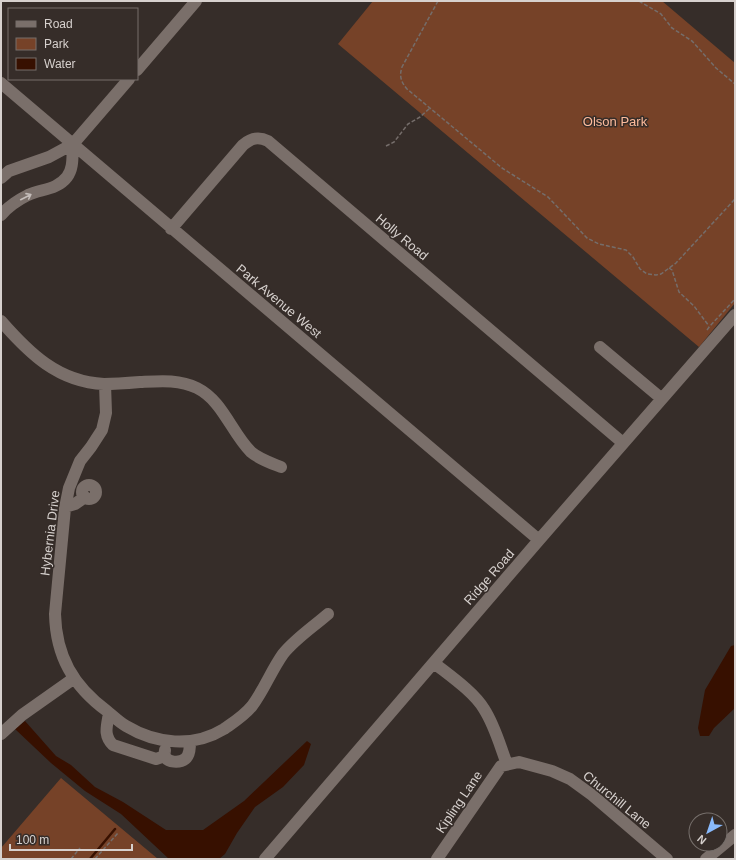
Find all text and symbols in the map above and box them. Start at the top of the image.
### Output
legend [8,8,138,80]
text: Road [44,17,73,31]
text: Park [44,37,70,51]
text: Water [44,57,76,71]
park label: Olson Park [583,114,648,129]
one-way arrow [19,193,31,200]
street label: Holly Road [373,211,431,263]
street label: Park Avenue West [233,261,325,341]
street label: Hybernia Drive [37,489,63,577]
street label: Ridge Road [461,546,517,608]
street label: Kipling Lane [433,768,485,836]
street label: Churchill Lane [580,768,654,832]
north arrow [688,812,728,852]
scale bar [10,826,132,852]
text: N [695,832,708,847]
text: 100 m [16,833,49,847]

